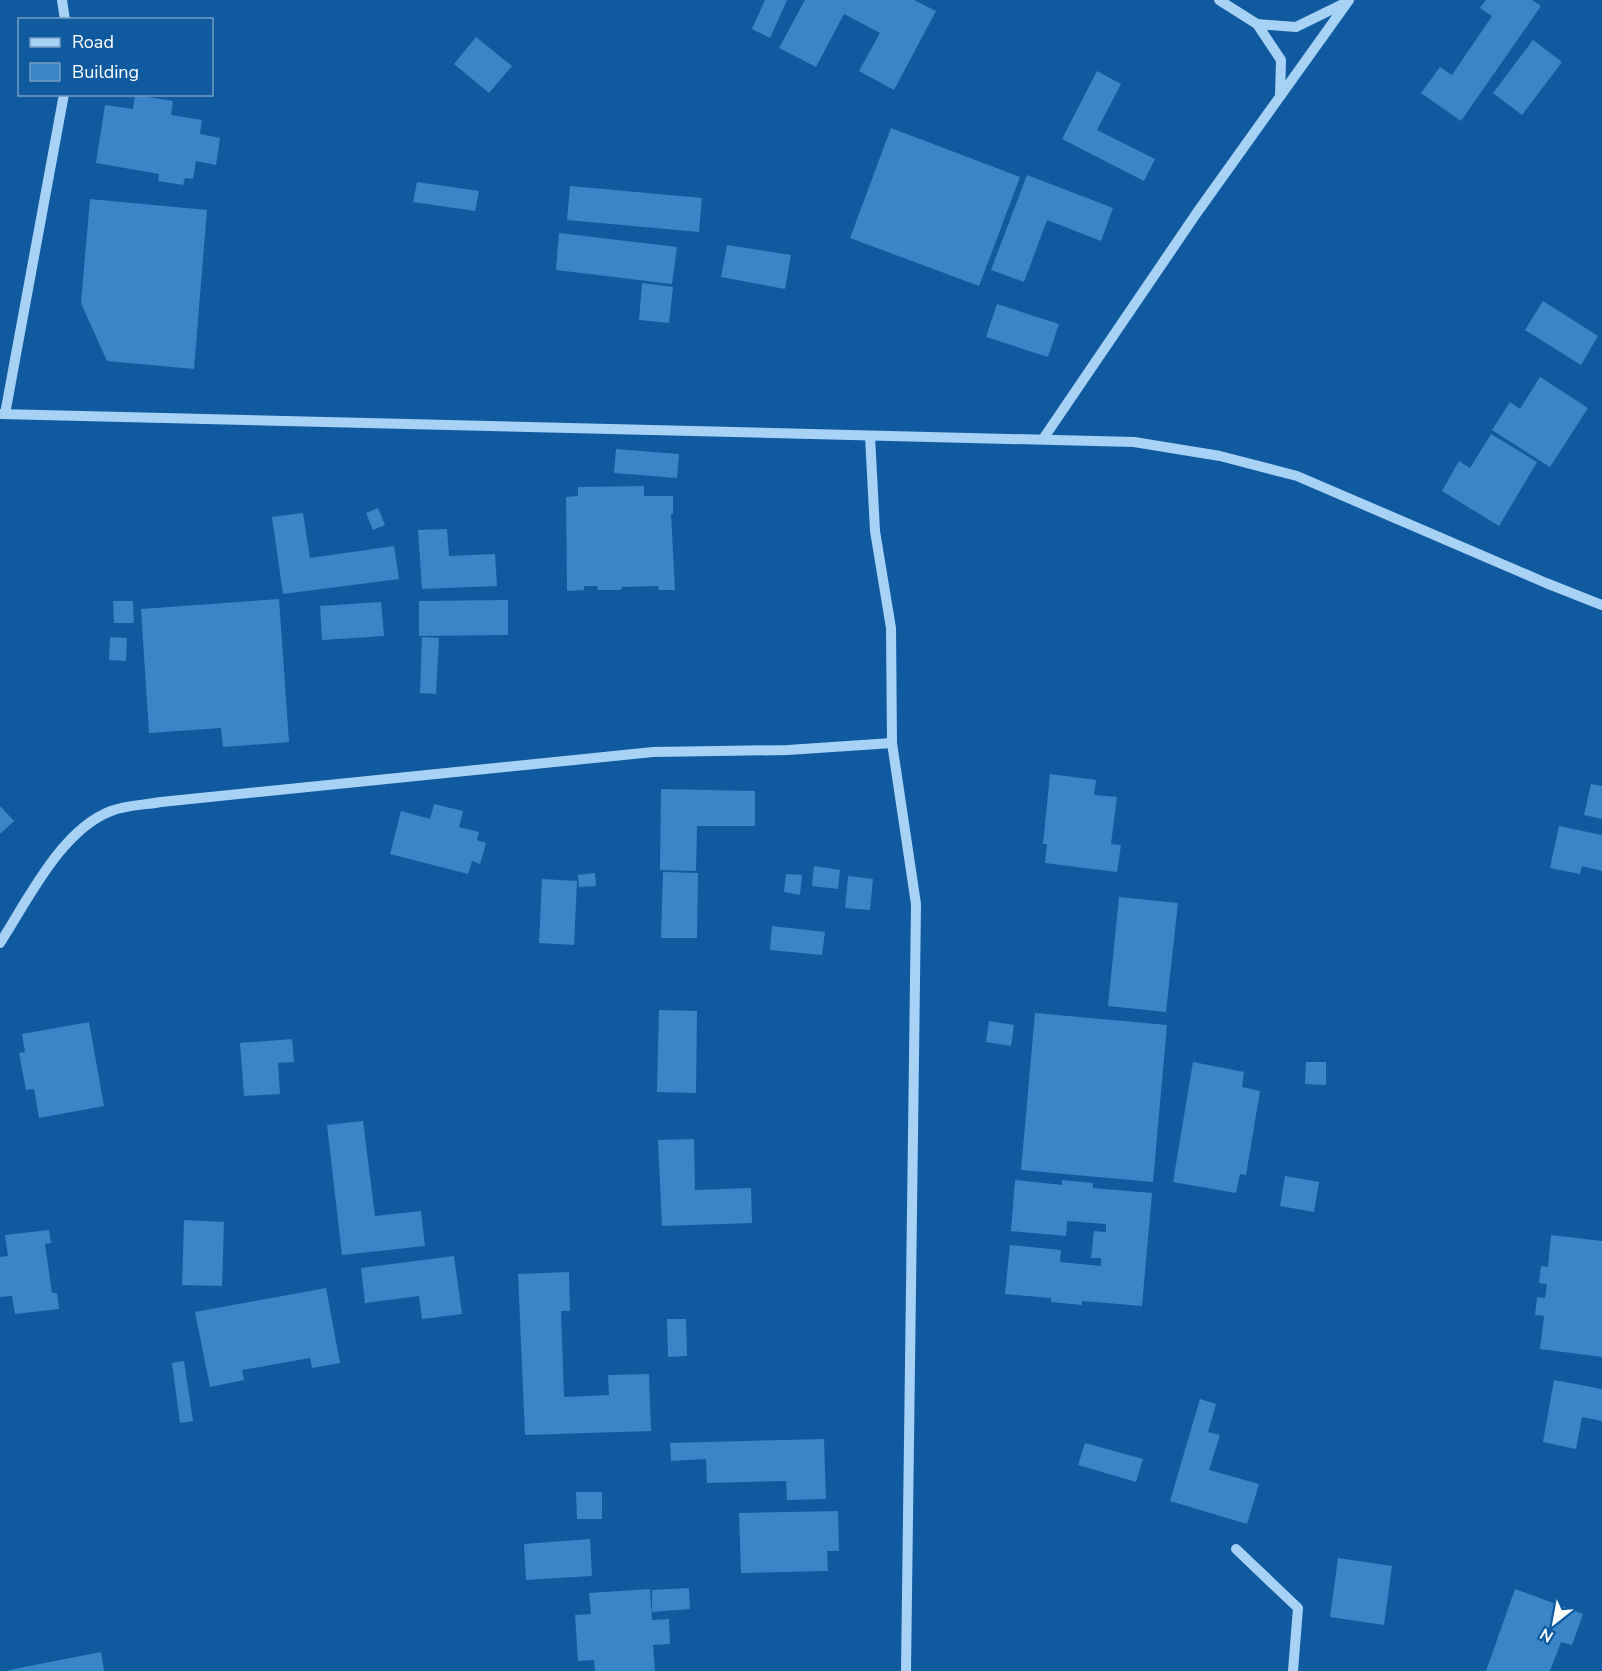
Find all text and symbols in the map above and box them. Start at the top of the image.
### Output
legend [18,18,213,96]
text: Road [72,30,114,54]
text: Building [72,60,139,84]
north arrow [1524,1593,1584,1653]
text: N [1536,1622,1558,1648]

